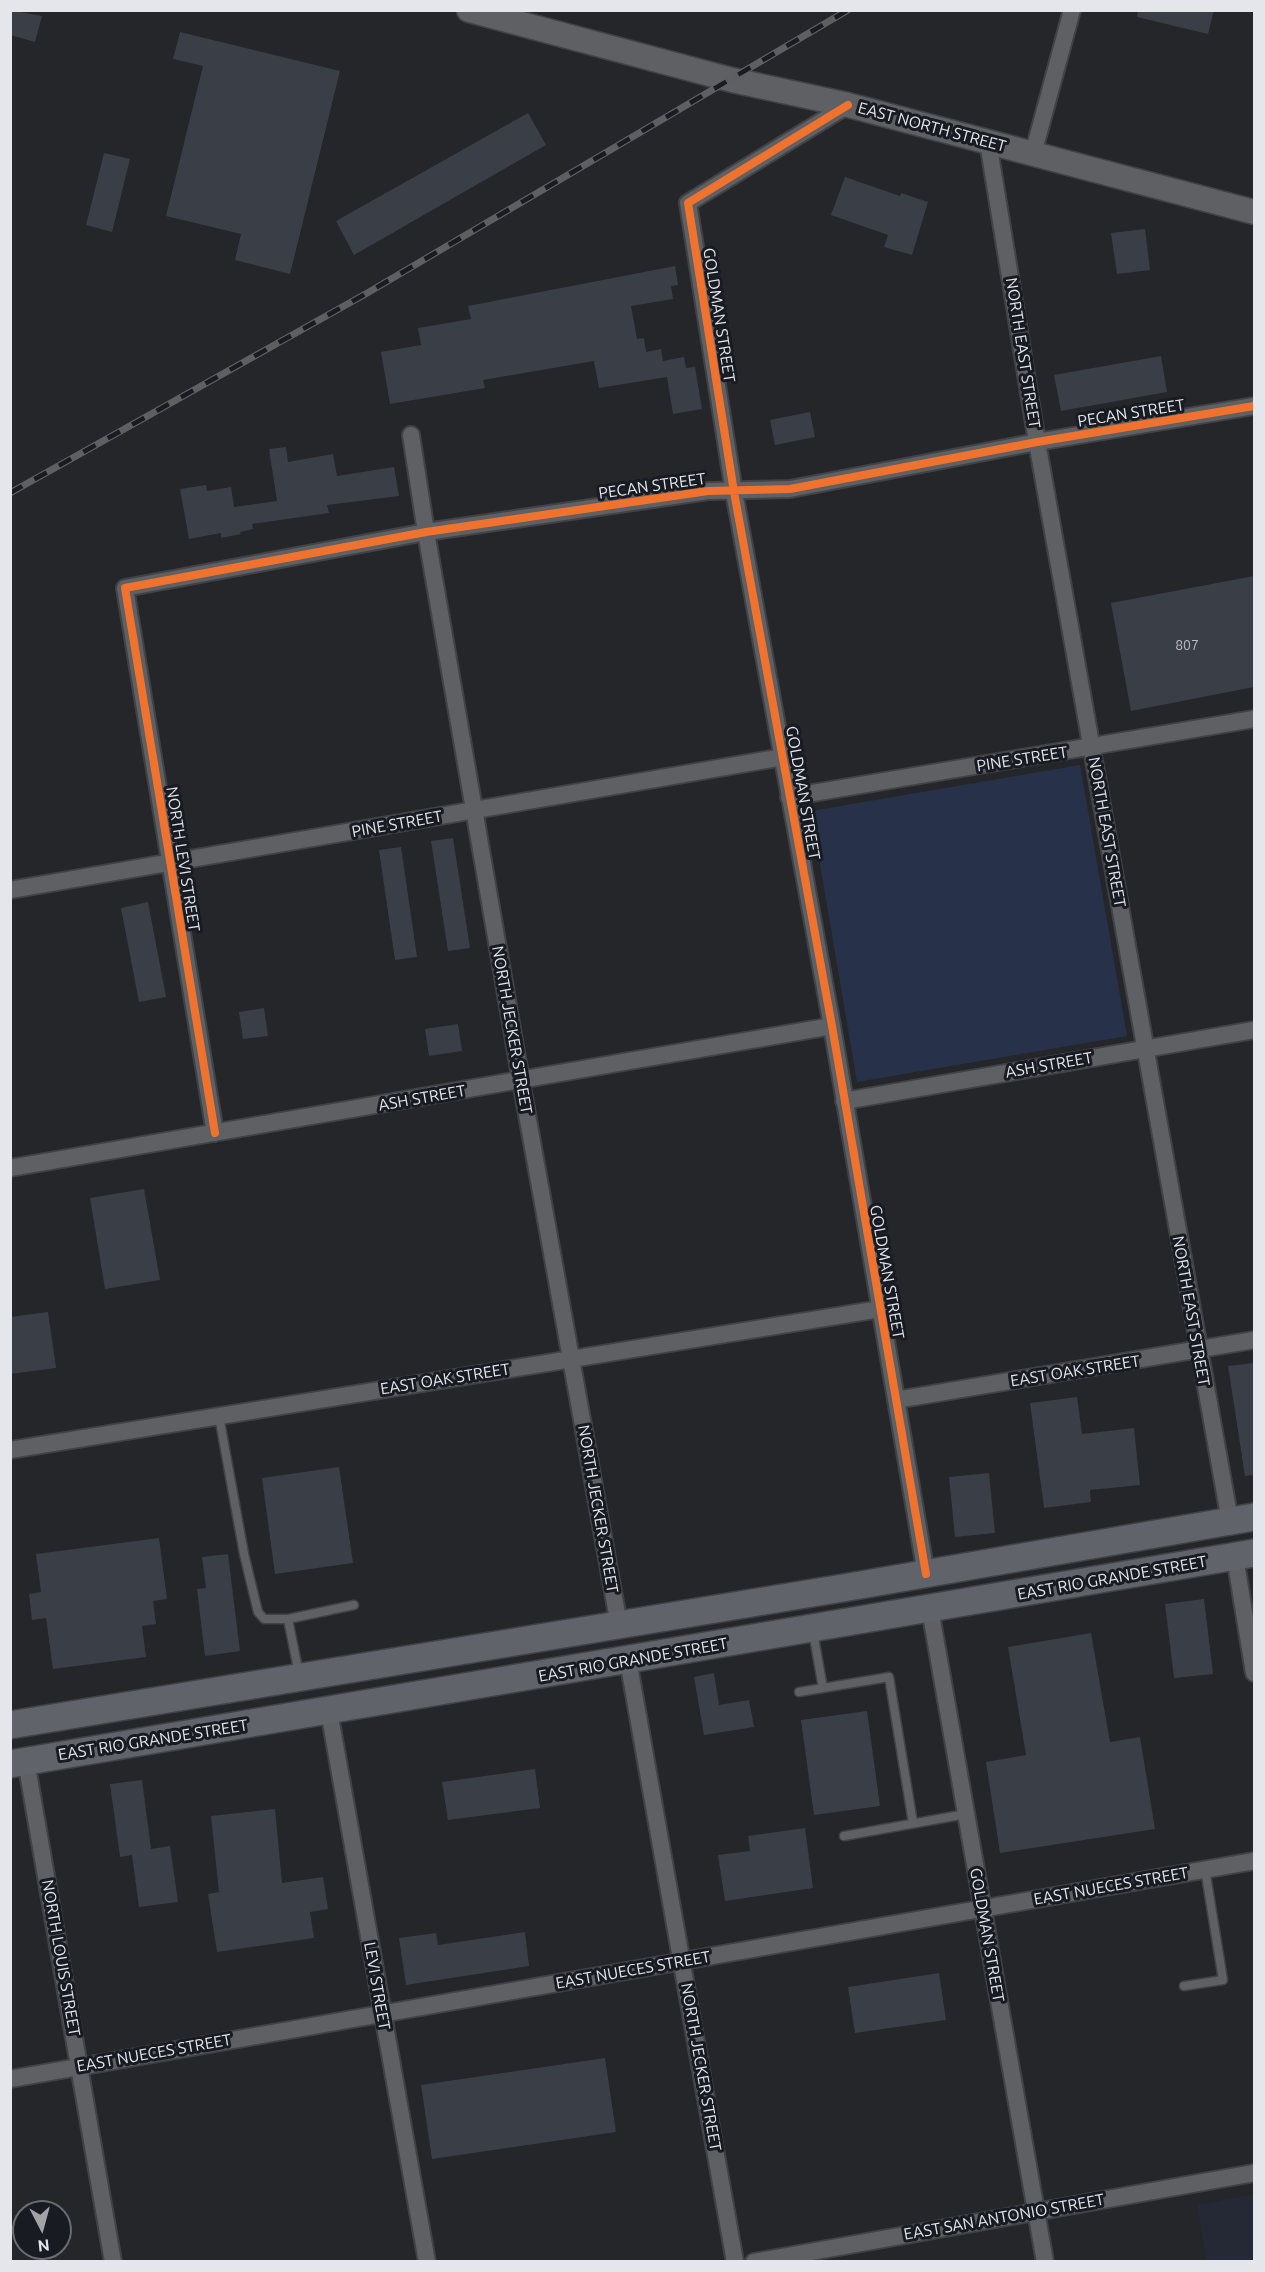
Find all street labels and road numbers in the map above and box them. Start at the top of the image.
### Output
street label: EAST NORTH STREET [856,98,1008,156]
street label: GOLDMAN STREET [699,246,739,384]
street label: NORTH EAST STREET [1002,276,1044,430]
street label: PECAN STREET [1076,395,1186,431]
street label: PECAN STREET [597,469,707,503]
street label: GOLDMAN STREET [782,724,824,862]
street label: PINE STREET [975,742,1069,776]
street label: NORTH EAST STREET [1084,755,1130,909]
street label: NORTH LEVI STREET [162,785,204,933]
street label: PINE STREET [350,807,444,841]
street label: NORTH JECKER STREET [488,944,536,1116]
street label: ASH STREET [1004,1048,1094,1082]
street label: ASH STREET [377,1081,467,1115]
street label: GOLDMAN STREET [866,1203,908,1341]
street label: NORTH EAST STREET [1168,1234,1214,1388]
street label: EAST OAK STREET [1009,1351,1141,1391]
street label: EAST OAK STREET [379,1359,511,1399]
street label: NORTH JECKER STREET [574,1423,622,1595]
street label: EAST RIO GRANDE STREET [1016,1552,1208,1604]
street label: EAST RIO GRANDE STREET [537,1634,729,1686]
street label: EAST RIO GRANDE STREET [57,1716,249,1764]
street label: EAST NUECES STREET [1032,1863,1190,1909]
street label: GOLDMAN STREET [966,1866,1008,2004]
street label: NORTH LOUIS STREET [38,1878,84,2038]
street label: LEVI STREET [360,1940,394,2032]
street label: EAST NUECES STREET [554,1947,712,1993]
street label: NORTH JECKER STREET [677,1981,725,2153]
street label: EAST NUECES STREET [75,2030,233,2076]
street label: EAST SAN ANTONIO STREET [902,2190,1106,2244]

